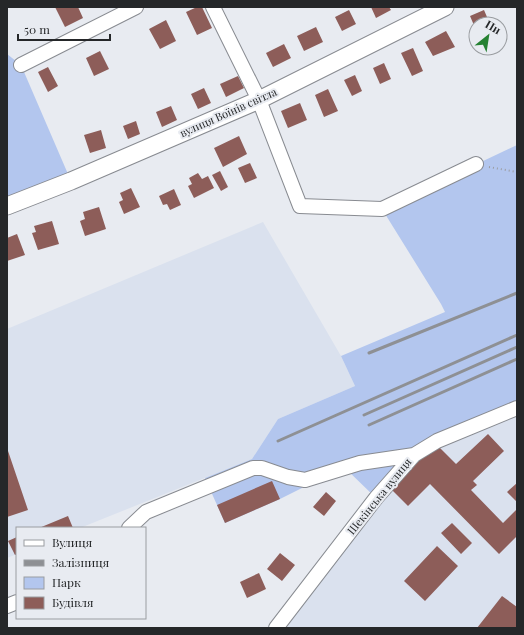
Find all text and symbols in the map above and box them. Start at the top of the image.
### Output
scale bar [18,16,110,42]
north arrow [468,16,508,56]
text: Пн [483,16,504,37]
text: 50 m [24,21,50,37]
street label: вулиця Воїнів світла [177,84,279,140]
street label: Шекінська вулиця [344,455,415,537]
legend [16,527,146,619]
text: Вулиця [52,534,93,550]
text: Залізниця [52,554,110,570]
text: Парк [52,574,81,590]
text: Будівля [52,594,94,610]

